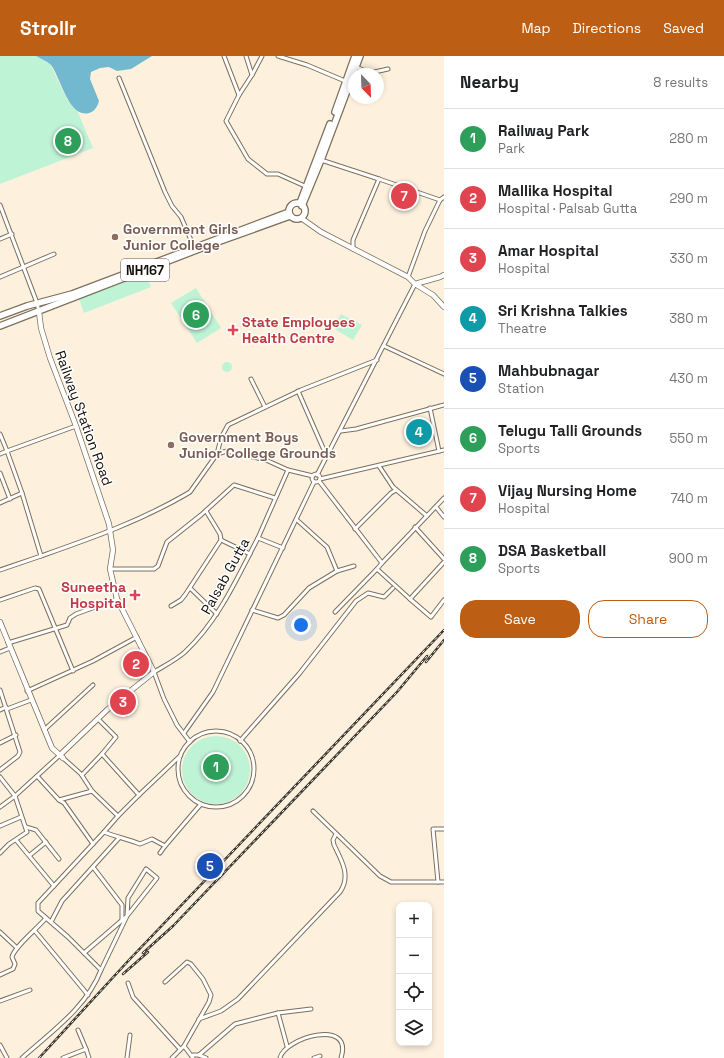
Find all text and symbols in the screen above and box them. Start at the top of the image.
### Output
text: Strollr [20,16,77,41]
text: Map [521,19,551,37]
text: Directions [573,19,641,37]
text: Saved [663,19,704,37]
north arrow [348,68,384,104]
text: Nearby [460,71,519,93]
text: 8 results [653,74,708,91]
text: Railway Park [498,121,589,140]
pin: 8 [55,126,81,156]
text: 1 [470,130,476,147]
text: 280 m [669,130,708,147]
text: Park [498,140,525,157]
pin: 7 [391,181,417,211]
text: Mallika Hospital [498,181,613,200]
text: 2 [469,190,477,207]
text: 290 m [669,190,708,207]
text: Hospital · Palsab Gutta [498,200,637,217]
place label: Government Girls Junior College [123,220,238,254]
marker: Government Girls Junior College [110,232,120,242]
text: Amar Hospital [498,241,599,260]
text: 3 [469,250,477,267]
text: 330 m [669,250,708,267]
road number: NH167 [121,259,169,281]
text: Hospital [498,260,550,277]
pin: 6 [183,300,209,330]
text: Sri Krishna Talkies [498,301,628,320]
text: 4 [469,310,477,327]
text: 380 m [669,310,708,327]
place label: State Employees Health Centre [242,313,355,347]
text: Theatre [498,320,547,337]
marker: State Employees Health Centre [227,324,239,336]
street label: Railway Station Road [51,348,117,488]
text: Mahbubnagar [498,361,599,380]
text: 5 [469,370,477,387]
text: 430 m [669,370,708,387]
text: Station [498,380,544,397]
pin: 4 [406,417,432,447]
text: Telugu Talli Grounds [498,421,642,440]
place label: Government Boys Junior College Grounds [179,428,336,462]
text: 6 [469,430,477,447]
text: 550 m [670,430,708,447]
marker: Government Boys Junior College Grounds [166,440,176,450]
text: Sports [498,440,540,457]
text: Vijay Nursing Home [498,481,637,500]
text: 7 [469,490,477,507]
text: 740 m [670,490,708,507]
text: Hospital [498,500,550,517]
street label: Palsab Gutta [197,535,253,617]
text: DSA Basketball [498,541,606,560]
text: 8 [469,550,477,567]
text: 900 m [669,550,708,567]
text: Sports [498,560,540,577]
place label: Suneetha Hospital [61,578,126,612]
marker: Suneetha Hospital [129,589,141,601]
button: Save [460,600,580,638]
button: Share [588,600,708,638]
your location [291,615,311,635]
pin: 2 [123,649,149,679]
pin: 3 [110,687,136,717]
pin: 1 [203,752,229,782]
pin: 5 [197,851,223,881]
map controls [396,902,432,1046]
button: + [396,902,432,938]
button: − [396,938,432,974]
button: locate [396,974,432,1010]
button: layers [396,1010,432,1046]

